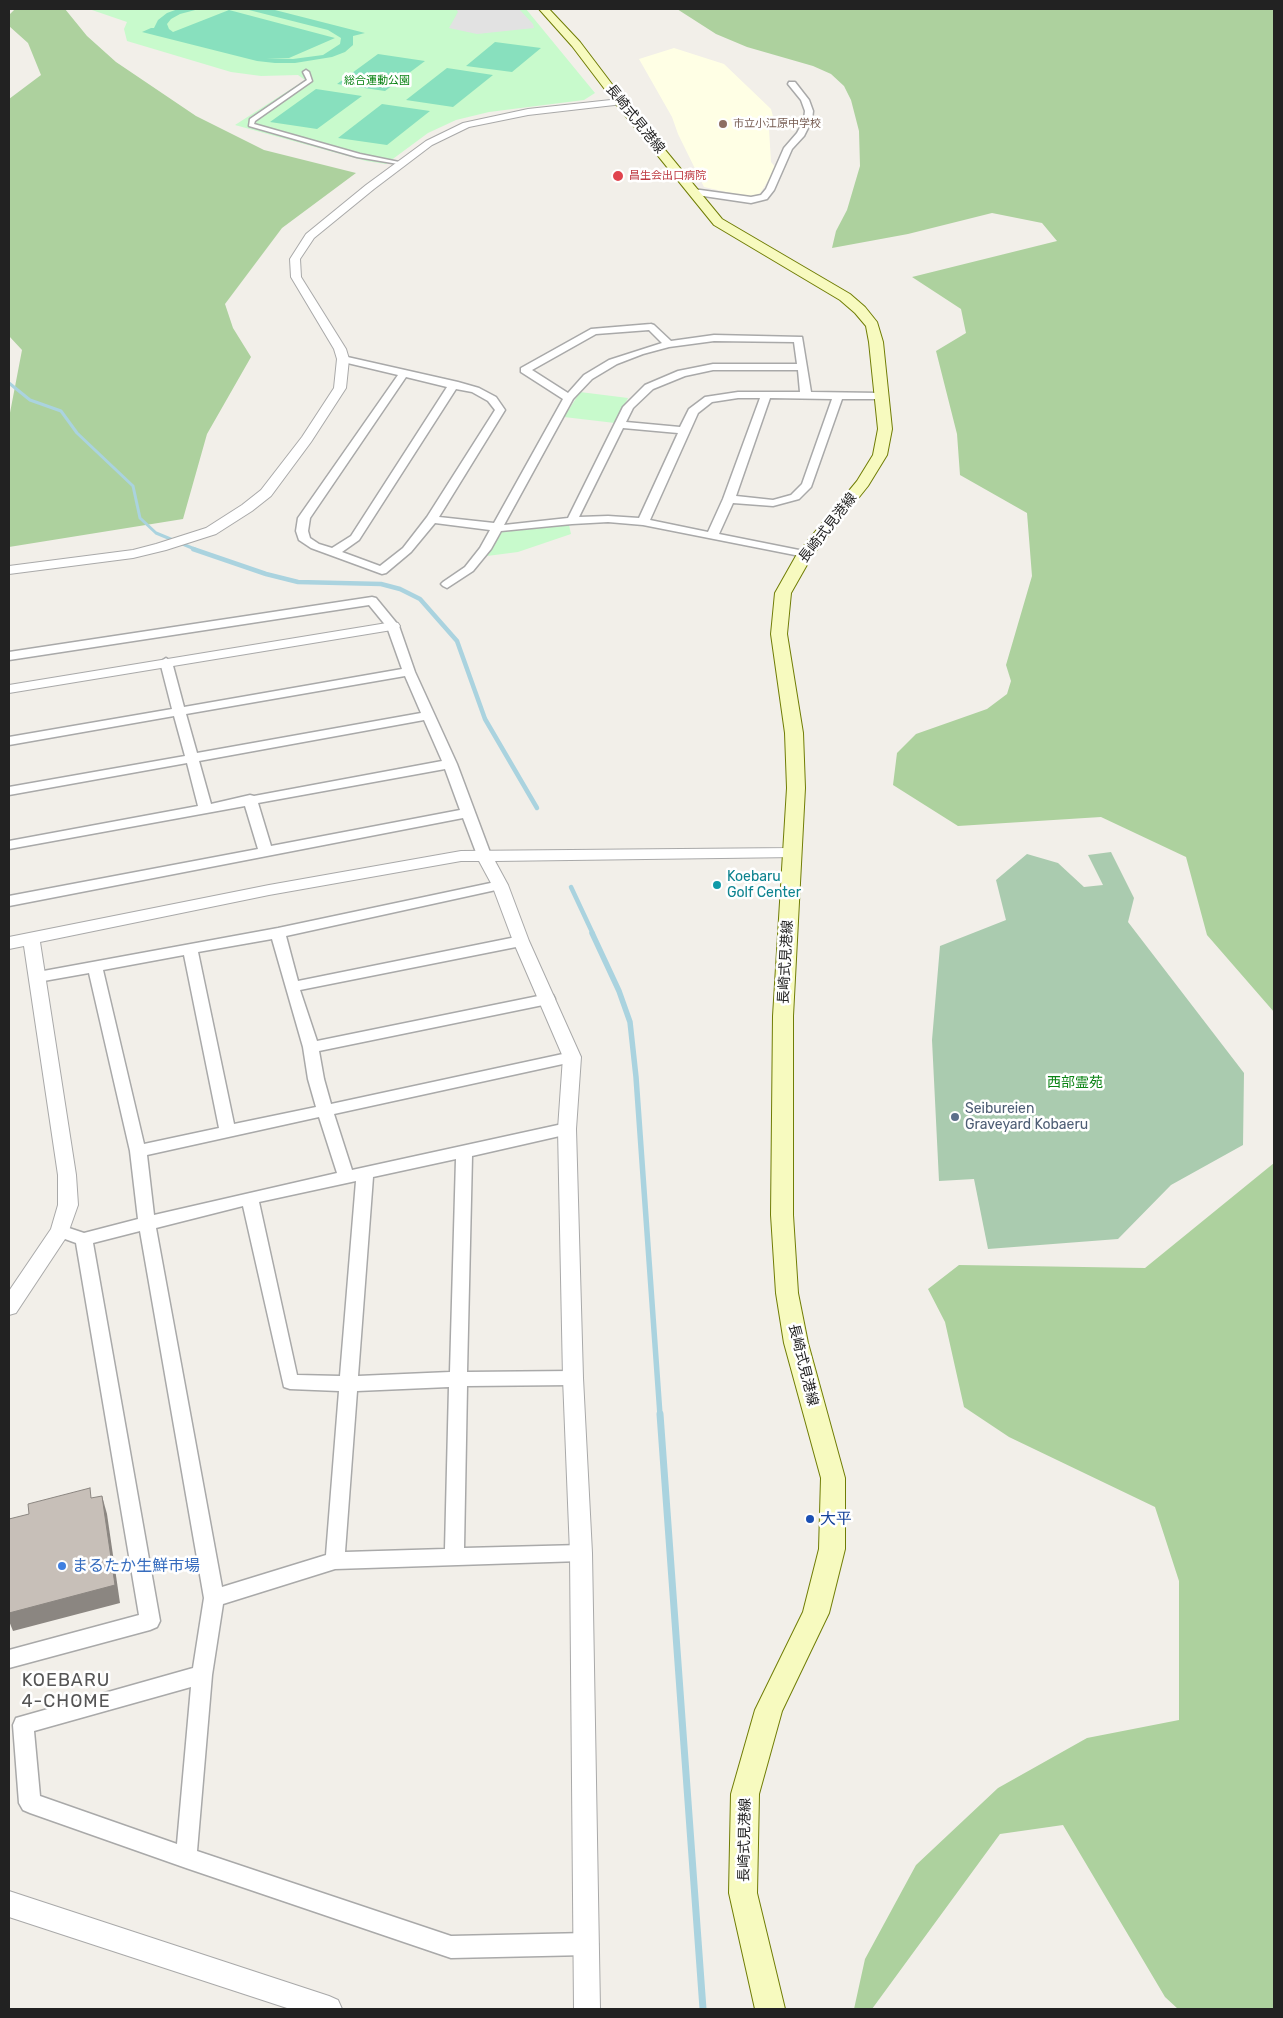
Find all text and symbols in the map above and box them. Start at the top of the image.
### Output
park label: 総合運動公園 [344,74,410,88]
street label: 長崎式見港線 [602,81,668,157]
place label: 市立小江原中学校 [733,117,821,131]
marker: 市立小江原中学校 [717,118,729,130]
marker: 昌生会出口病院 [611,169,625,183]
place label: 昌生会出口病院 [629,169,706,183]
street label: 長崎式見港線 [796,490,860,566]
place label: Koebaru Golf Center [727,869,801,902]
marker: Koebaru Golf Center [711,879,723,891]
street label: 長崎式見港線 [775,920,797,1004]
park label: 西部霊苑 [1047,1075,1103,1091]
place label: Seibureien Graveyard Kobaeru [965,1101,1088,1134]
marker: Seibureien Graveyard Kobaeru [949,1111,961,1123]
street label: 長崎式見港線 [785,1322,821,1408]
place label: 大平 [820,1509,852,1529]
marker: 大平 [804,1513,816,1525]
place label: まるたか生鮮市場 [72,1556,200,1576]
marker: まるたか生鮮市場 [56,1560,68,1572]
district label: KOEBARU 4-CHOME [21,1670,111,1712]
street label: 長崎式見港線 [736,1798,754,1882]

